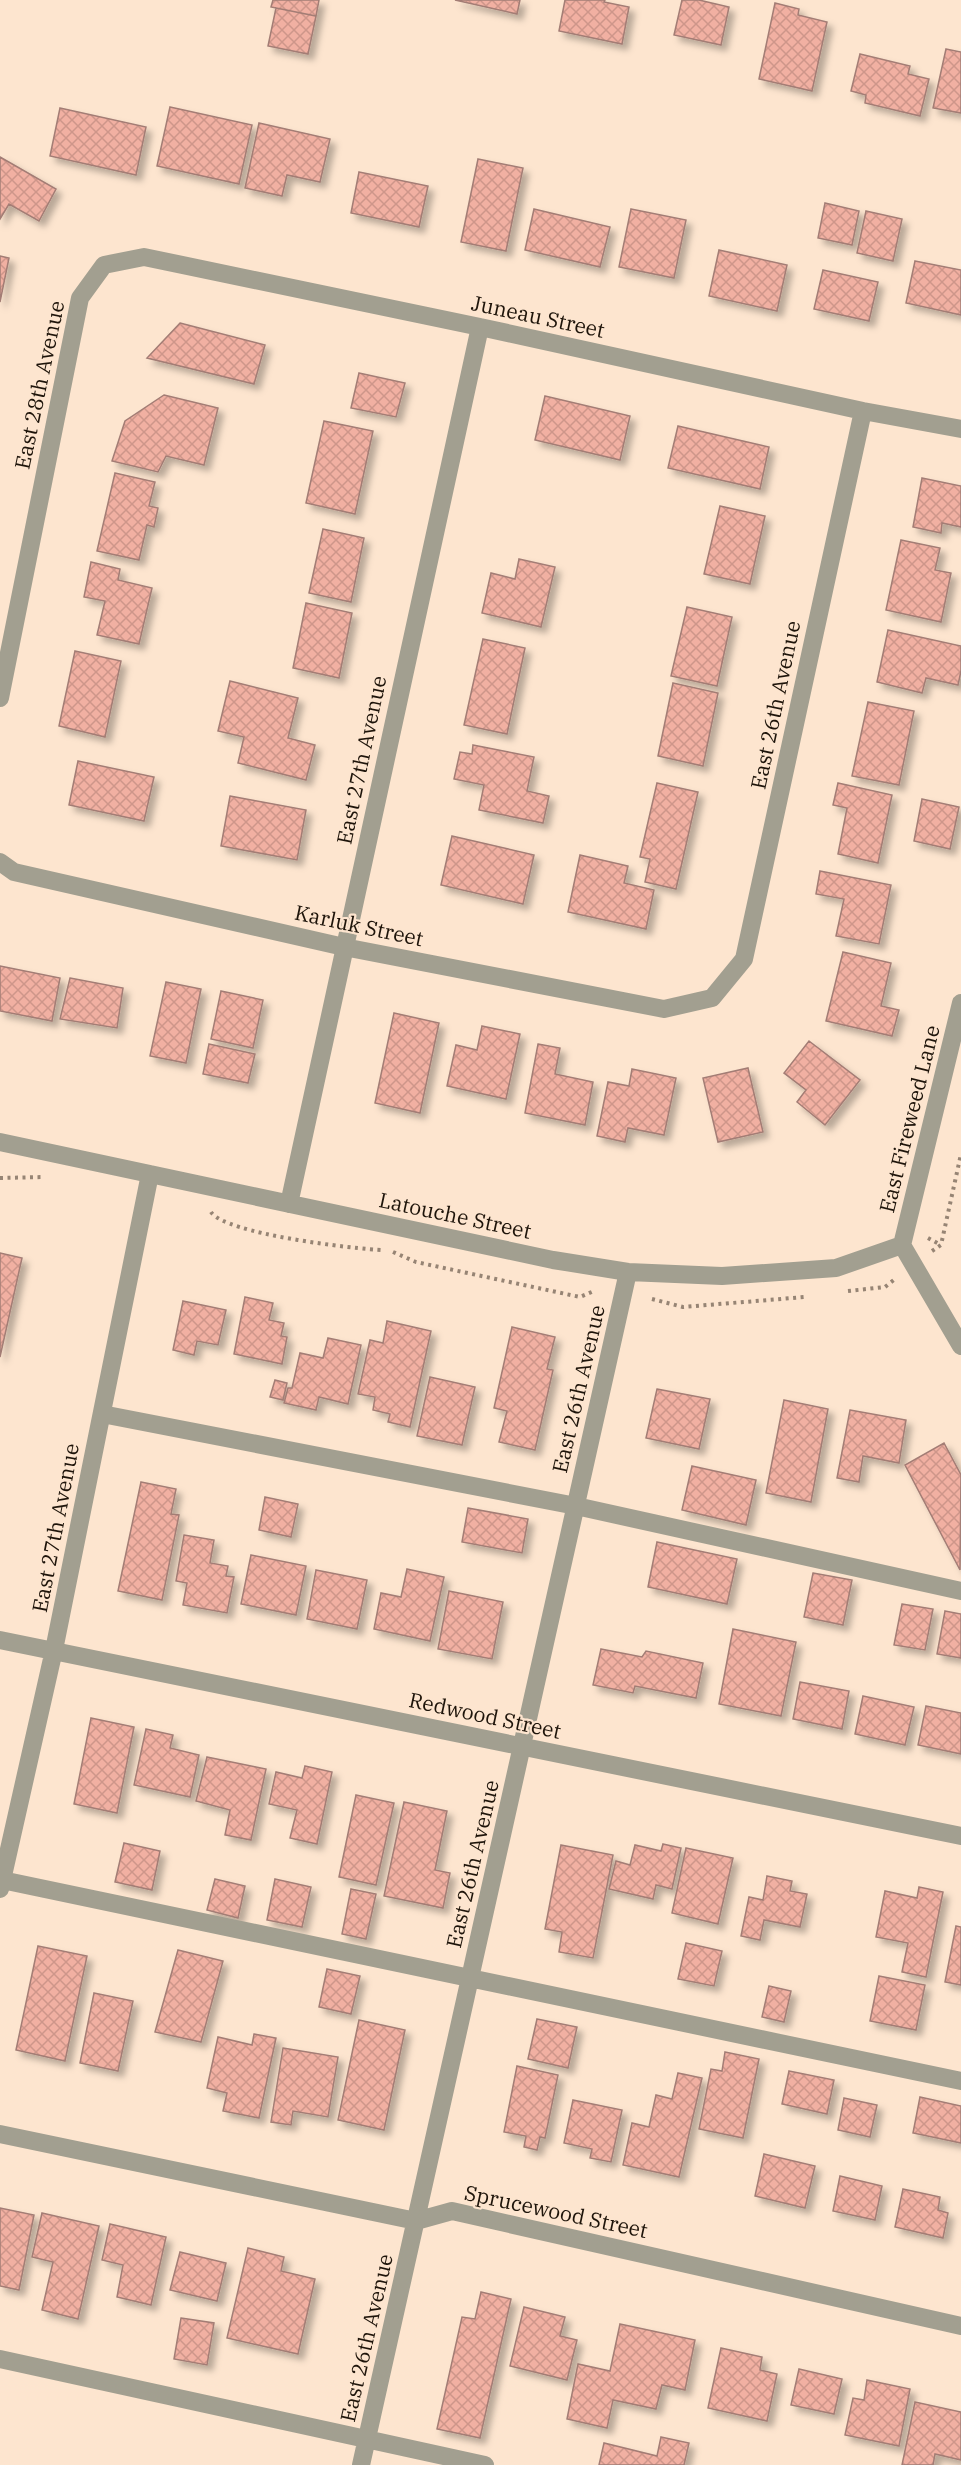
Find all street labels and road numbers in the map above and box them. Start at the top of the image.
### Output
street label: Juneau Street [469,288,607,344]
street label: East 28th Avenue [7,298,71,472]
street label: East 26th Avenue [743,618,807,792]
street label: East 27th Avenue [329,673,393,847]
street label: Karluk Street [292,898,426,952]
street label: East Fireweed Lane [872,1022,946,1215]
street label: Latouche Street [376,1185,534,1245]
street label: East 26th Avenue [545,1302,611,1476]
street label: East 27th Avenue [25,1441,85,1615]
street label: Redwood Street [407,1685,564,1745]
street label: East 26th Avenue [439,1777,505,1951]
street label: Sprucewood Street [462,2178,650,2244]
street label: East 26th Avenue [333,2251,399,2425]

